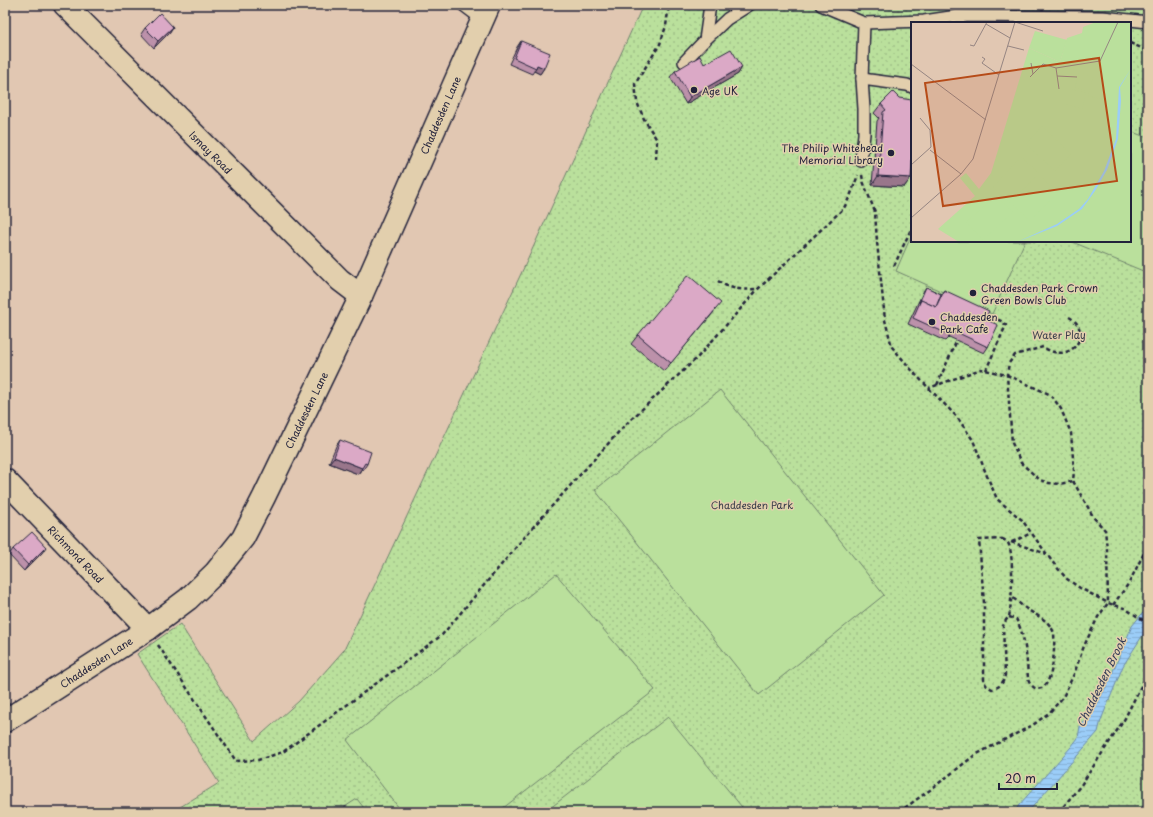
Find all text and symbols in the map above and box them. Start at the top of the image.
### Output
inset map [911,22,1131,242]
street label: Chaddesden Lane [416,73,464,156]
place label: Age UK [702,83,738,98]
marker: Age UK [689,85,699,95]
street label: Ismay Road [185,127,236,178]
place label: The Philip Whitehead Memorial Library [782,140,883,167]
marker: The Philip Whitehead Memorial Library [886,148,896,158]
place label: Chaddesden Park Crown Green Bowls Club [981,280,1098,307]
marker: Chaddesden Park Crown Green Bowls Club [968,288,978,298]
place label: Chaddesden Park Cafe [940,309,998,336]
marker: Chaddesden Park Cafe [927,317,937,327]
park label: Water Play [1032,327,1086,342]
street label: Chaddesden Lane [281,369,331,451]
park label: Chaddesden Park [711,497,793,512]
street label: Richmond Road [45,522,107,586]
street label: Chaddesden Lane [57,633,136,691]
water label: Chaddesden Brook [1072,634,1130,730]
scale bar [999,765,1057,791]
text: 20 m [1005,769,1036,787]

